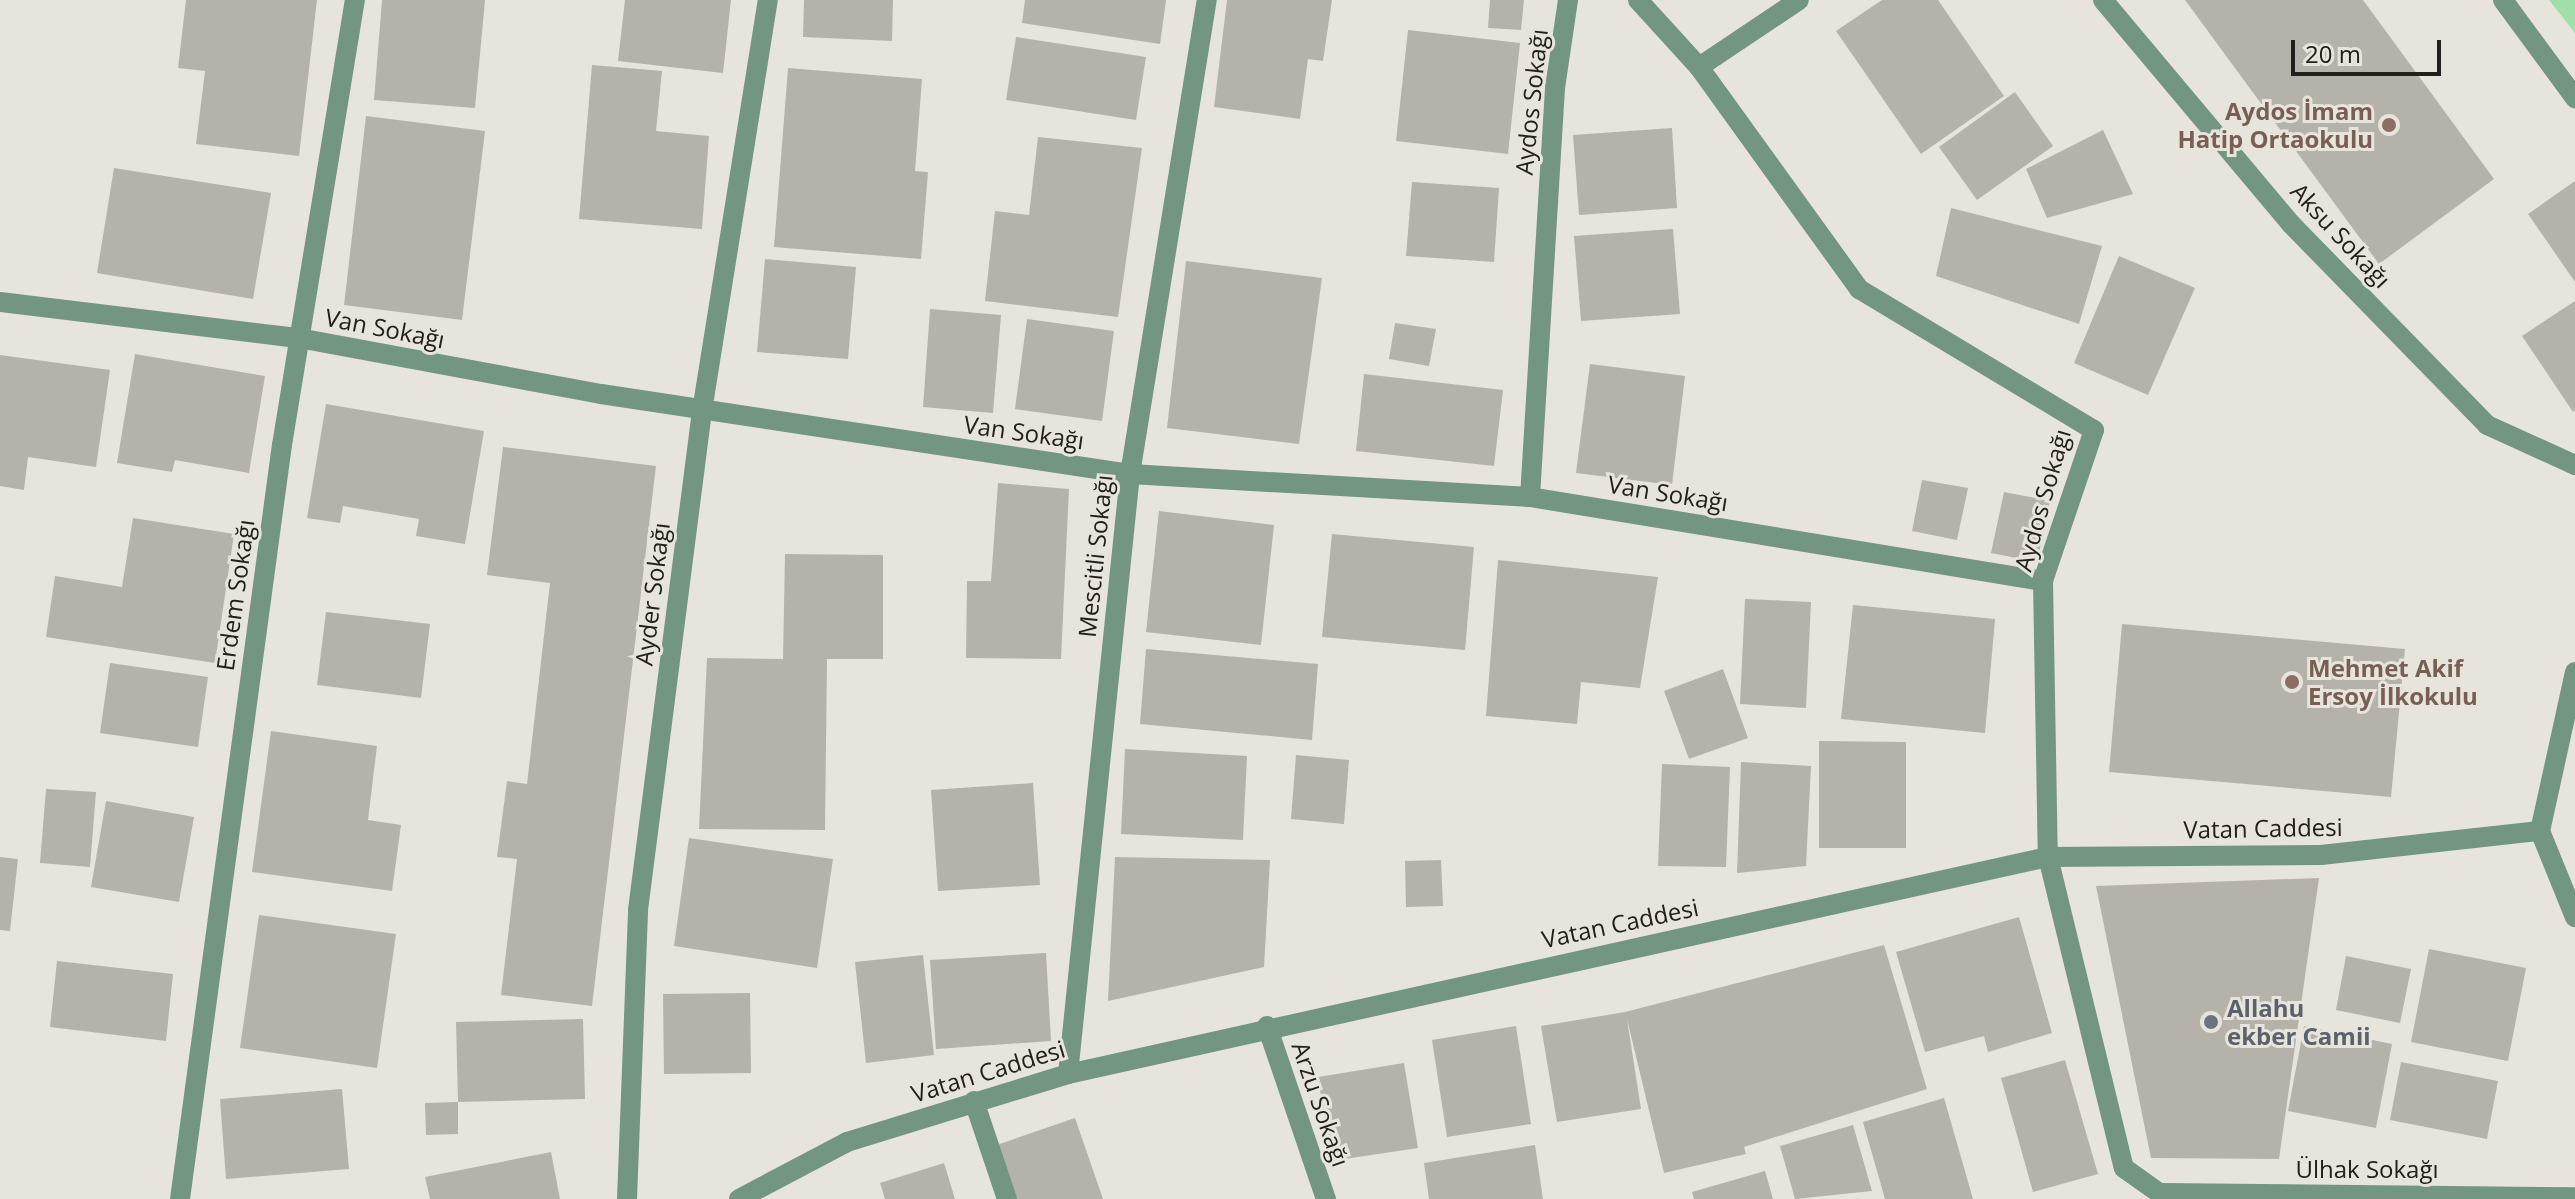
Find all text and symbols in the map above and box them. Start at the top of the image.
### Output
scale bar [2295,24,2445,74]
street label: Aydos Sokağı [1509,28,1553,176]
text: 20 m [2305,37,2361,70]
place label: Aydos İmam Hatip Ortaokulu [2177,97,2373,153]
marker: Aydos İmam Hatip Ortaokulu [2380,116,2398,134]
street label: Aksu Sokağı [2285,177,2397,293]
street label: Van Sokağı [323,302,447,354]
street label: Van Sokağı [962,409,1086,455]
street label: Aydos Sokağı [2008,426,2076,574]
street label: Van Sokağı [1606,469,1730,517]
street label: Mescitli Sokağı [1072,473,1118,639]
street label: Erdem Sokağı [210,518,260,672]
street label: Ayder Sokağı [629,521,675,667]
place label: Mehmet Akif Ersoy İlkokulu [2308,654,2478,710]
marker: Mehmet Akif Ersoy İlkokulu [2283,673,2301,691]
street label: Vatan Caddesi [2183,812,2343,844]
street label: Vatan Caddesi [1539,892,1701,954]
place label: Allahu ekber Camii [2227,994,2371,1050]
marker: Allahu ekber Camii [2202,1013,2220,1031]
street label: Vatan Caddesi [908,1034,1068,1108]
street label: Arzu Sokağı [1286,1038,1356,1170]
street label: Ülhak Sokağı [2295,1155,2439,1183]

